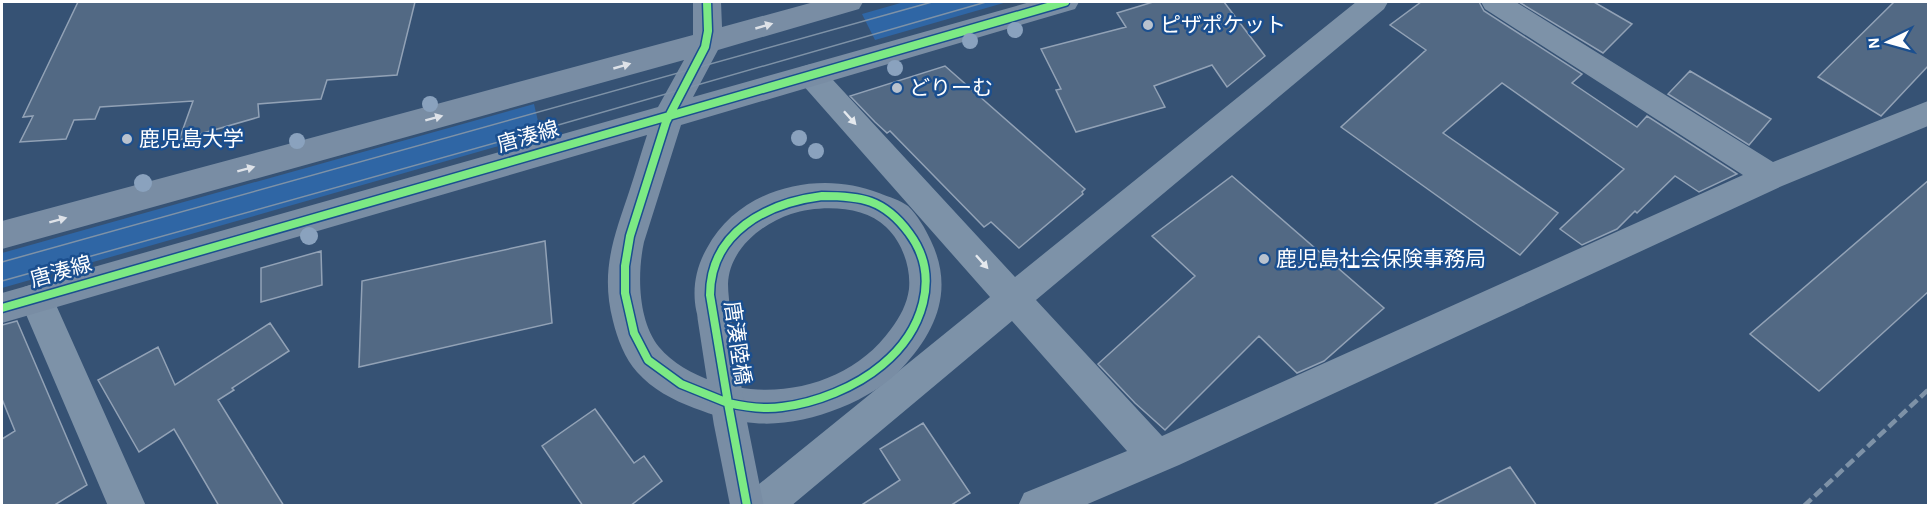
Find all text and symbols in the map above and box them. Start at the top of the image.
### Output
north arrow [1858,12,1918,72]
place label: ピザポケット [1160,14,1286,36]
marker: ピザポケット [1141,18,1155,32]
one-way arrow [755,21,773,30]
text: N [1866,37,1883,49]
one-way arrow [613,61,631,70]
place label: どりーむ [909,77,993,99]
marker: どりーむ [890,81,904,95]
one-way arrow [843,110,856,125]
one-way arrow [425,112,443,122]
street label: 唐湊線 [495,117,561,156]
place label: 鹿児島大学 [139,128,244,150]
marker: 鹿児島大学 [120,132,134,146]
one-way arrow [237,163,255,173]
one-way arrow [49,215,67,224]
place label: 鹿児島社会保険事務局 [1276,248,1486,270]
street label: 唐湊線 [28,252,94,291]
marker: 鹿児島社会保険事務局 [1257,252,1271,266]
one-way arrow [975,254,989,269]
street label: 唐湊陸橋 [721,300,754,386]

